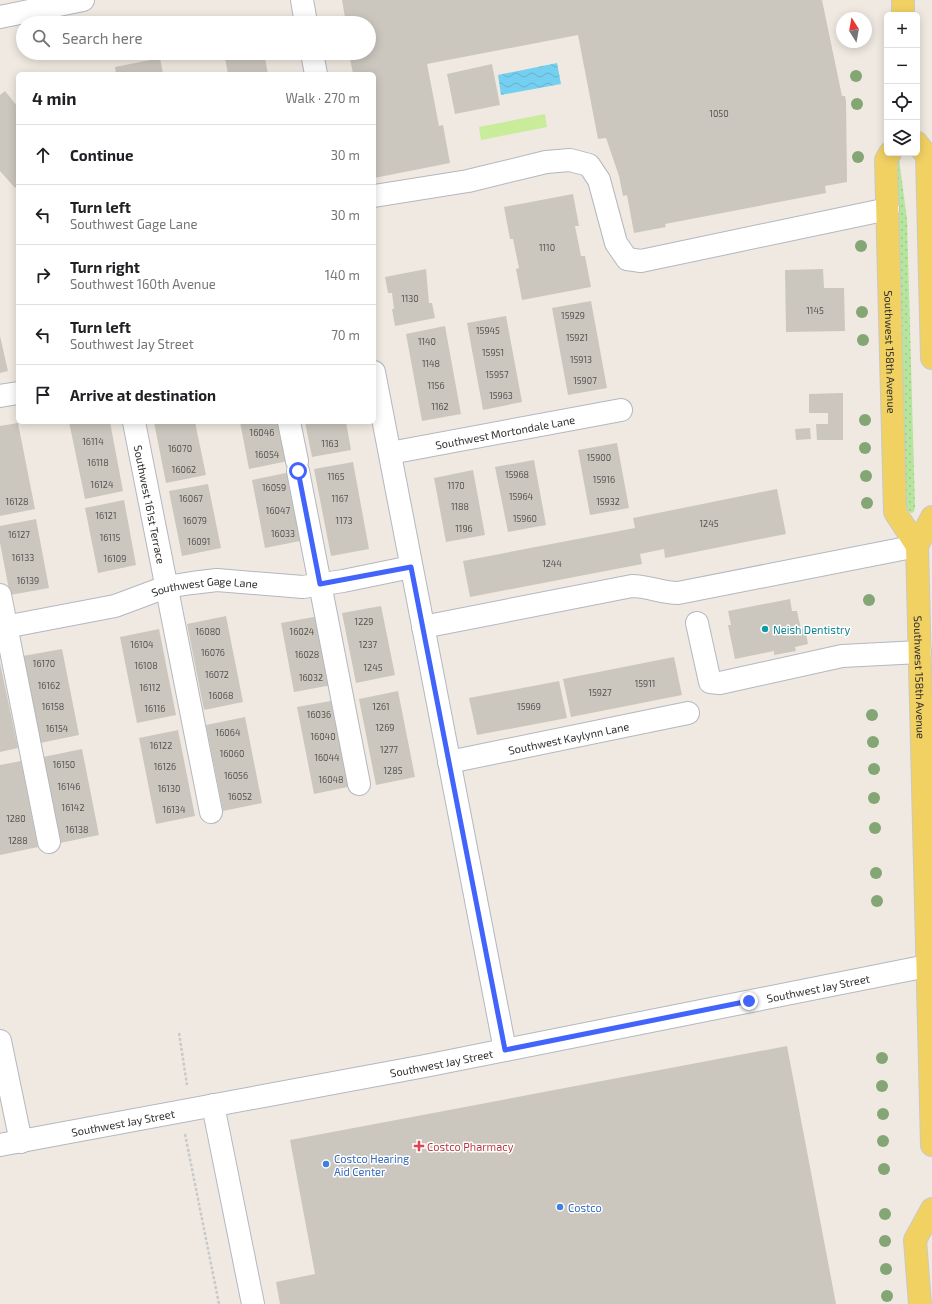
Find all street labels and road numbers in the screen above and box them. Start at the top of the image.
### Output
street label: Southwest 158th Avenue [883,290,899,414]
street label: Southwest Mortondale Lane [434,412,576,451]
street label: Southwest 161st Terrace [132,444,168,565]
street label: Southwest Gage Lane [149,573,258,599]
street label: Southwest 158th Avenue [912,616,928,739]
street label: Southwest Kaylynn Lane [507,719,630,756]
street label: Southwest Jay Street [765,971,871,1004]
street label: Southwest Jay Street [389,1046,494,1079]
street label: Southwest Jay Street [70,1106,176,1138]

